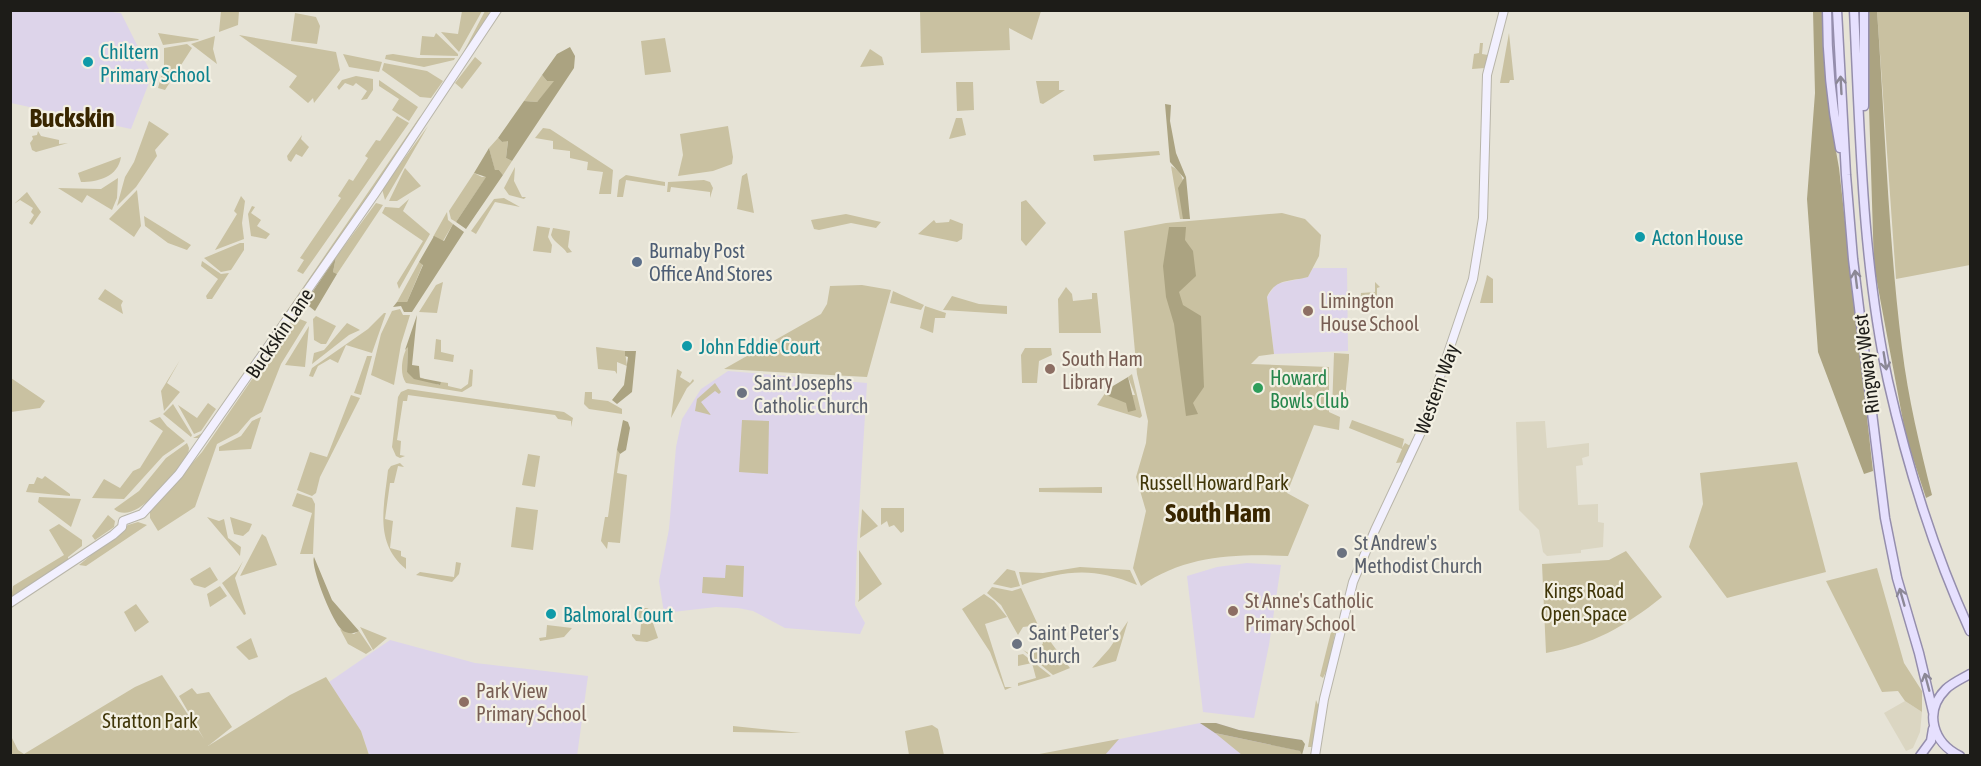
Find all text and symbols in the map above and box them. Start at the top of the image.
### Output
place label: Chiltern Primary School [100,40,211,86]
marker: Chiltern Primary School [81,55,95,69]
one-way arrow [1836,76,1847,96]
district label: Buckskin [29,103,115,133]
place label: Acton House [1652,226,1743,249]
marker: Acton House [1633,230,1647,244]
place label: Burnaby Post Office And Stores [649,239,772,285]
marker: Burnaby Post Office And Stores [630,255,644,269]
one-way arrow [1850,270,1861,290]
street label: Buckskin Lane [241,284,317,382]
place label: Limington House School [1320,289,1420,335]
marker: Limington House School [1301,304,1315,318]
street label: Ringway West [1848,312,1884,415]
place label: John Eddie Court [699,335,821,358]
marker: John Eddie Court [680,339,694,353]
street label: Western Way [1409,341,1463,437]
place label: South Ham Library [1062,347,1143,393]
one-way arrow [1880,351,1891,371]
marker: South Ham Library [1043,362,1057,376]
place label: Howard Bowls Club [1270,366,1349,412]
place label: Saint Josephs Catholic Church [754,371,869,417]
marker: Howard Bowls Club [1251,381,1265,395]
marker: Saint Josephs Catholic Church [735,386,749,400]
park label: Russell Howard Park [1139,471,1289,494]
district label: South Ham [1165,498,1271,528]
place label: St Andrew's Methodist Church [1354,531,1482,577]
marker: St Andrew's Methodist Church [1335,546,1349,560]
park label: Kings Road Open Space [1541,579,1627,625]
one-way arrow [1896,588,1907,607]
place label: St Anne's Catholic Primary School [1245,589,1374,635]
place label: Balmoral Court [563,603,673,626]
marker: St Anne's Catholic Primary School [1226,604,1240,618]
marker: Balmoral Court [544,607,558,621]
place label: Saint Peter's Church [1029,621,1119,667]
marker: Saint Peter's Church [1010,637,1024,651]
one-way arrow [1921,673,1932,692]
place label: Park View Primary School [476,679,587,725]
marker: Park View Primary School [457,695,471,709]
park label: Stratton Park [102,709,198,732]

